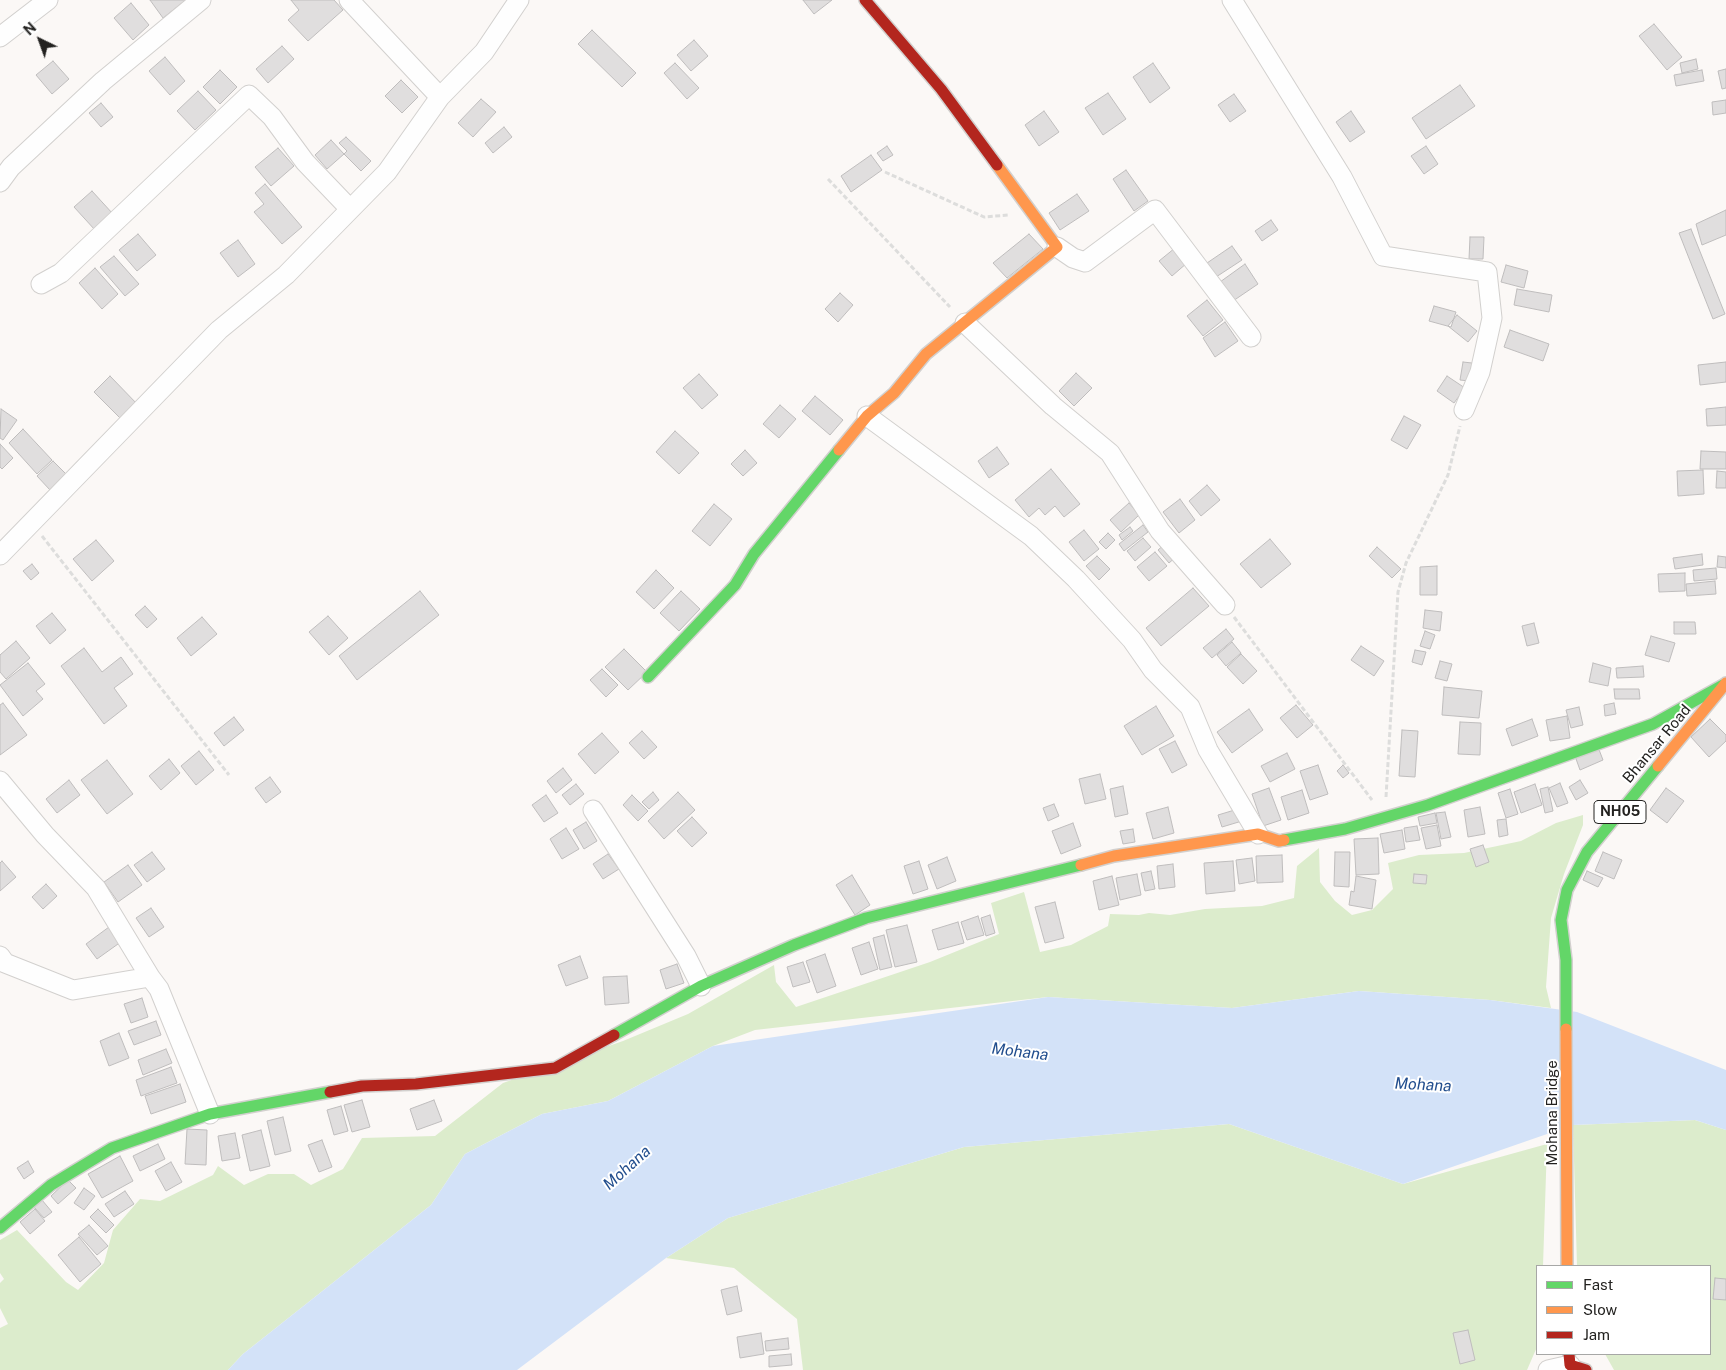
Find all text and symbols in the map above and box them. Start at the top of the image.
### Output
north arrow [15,15,65,65]
text: N [21,19,39,38]
street label: Bhansar Road [1619,701,1695,787]
road number: NH05 [1594,800,1646,824]
water label: Mohana [990,1039,1050,1065]
street label: Mohana Bridge [1543,1060,1561,1166]
water label: Mohana [1394,1074,1452,1096]
water label: Mohana [599,1142,655,1194]
legend [1536,1265,1711,1355]
text: Fast [1583,1276,1613,1293]
text: Slow [1583,1301,1617,1318]
text: Jam [1583,1326,1610,1343]

